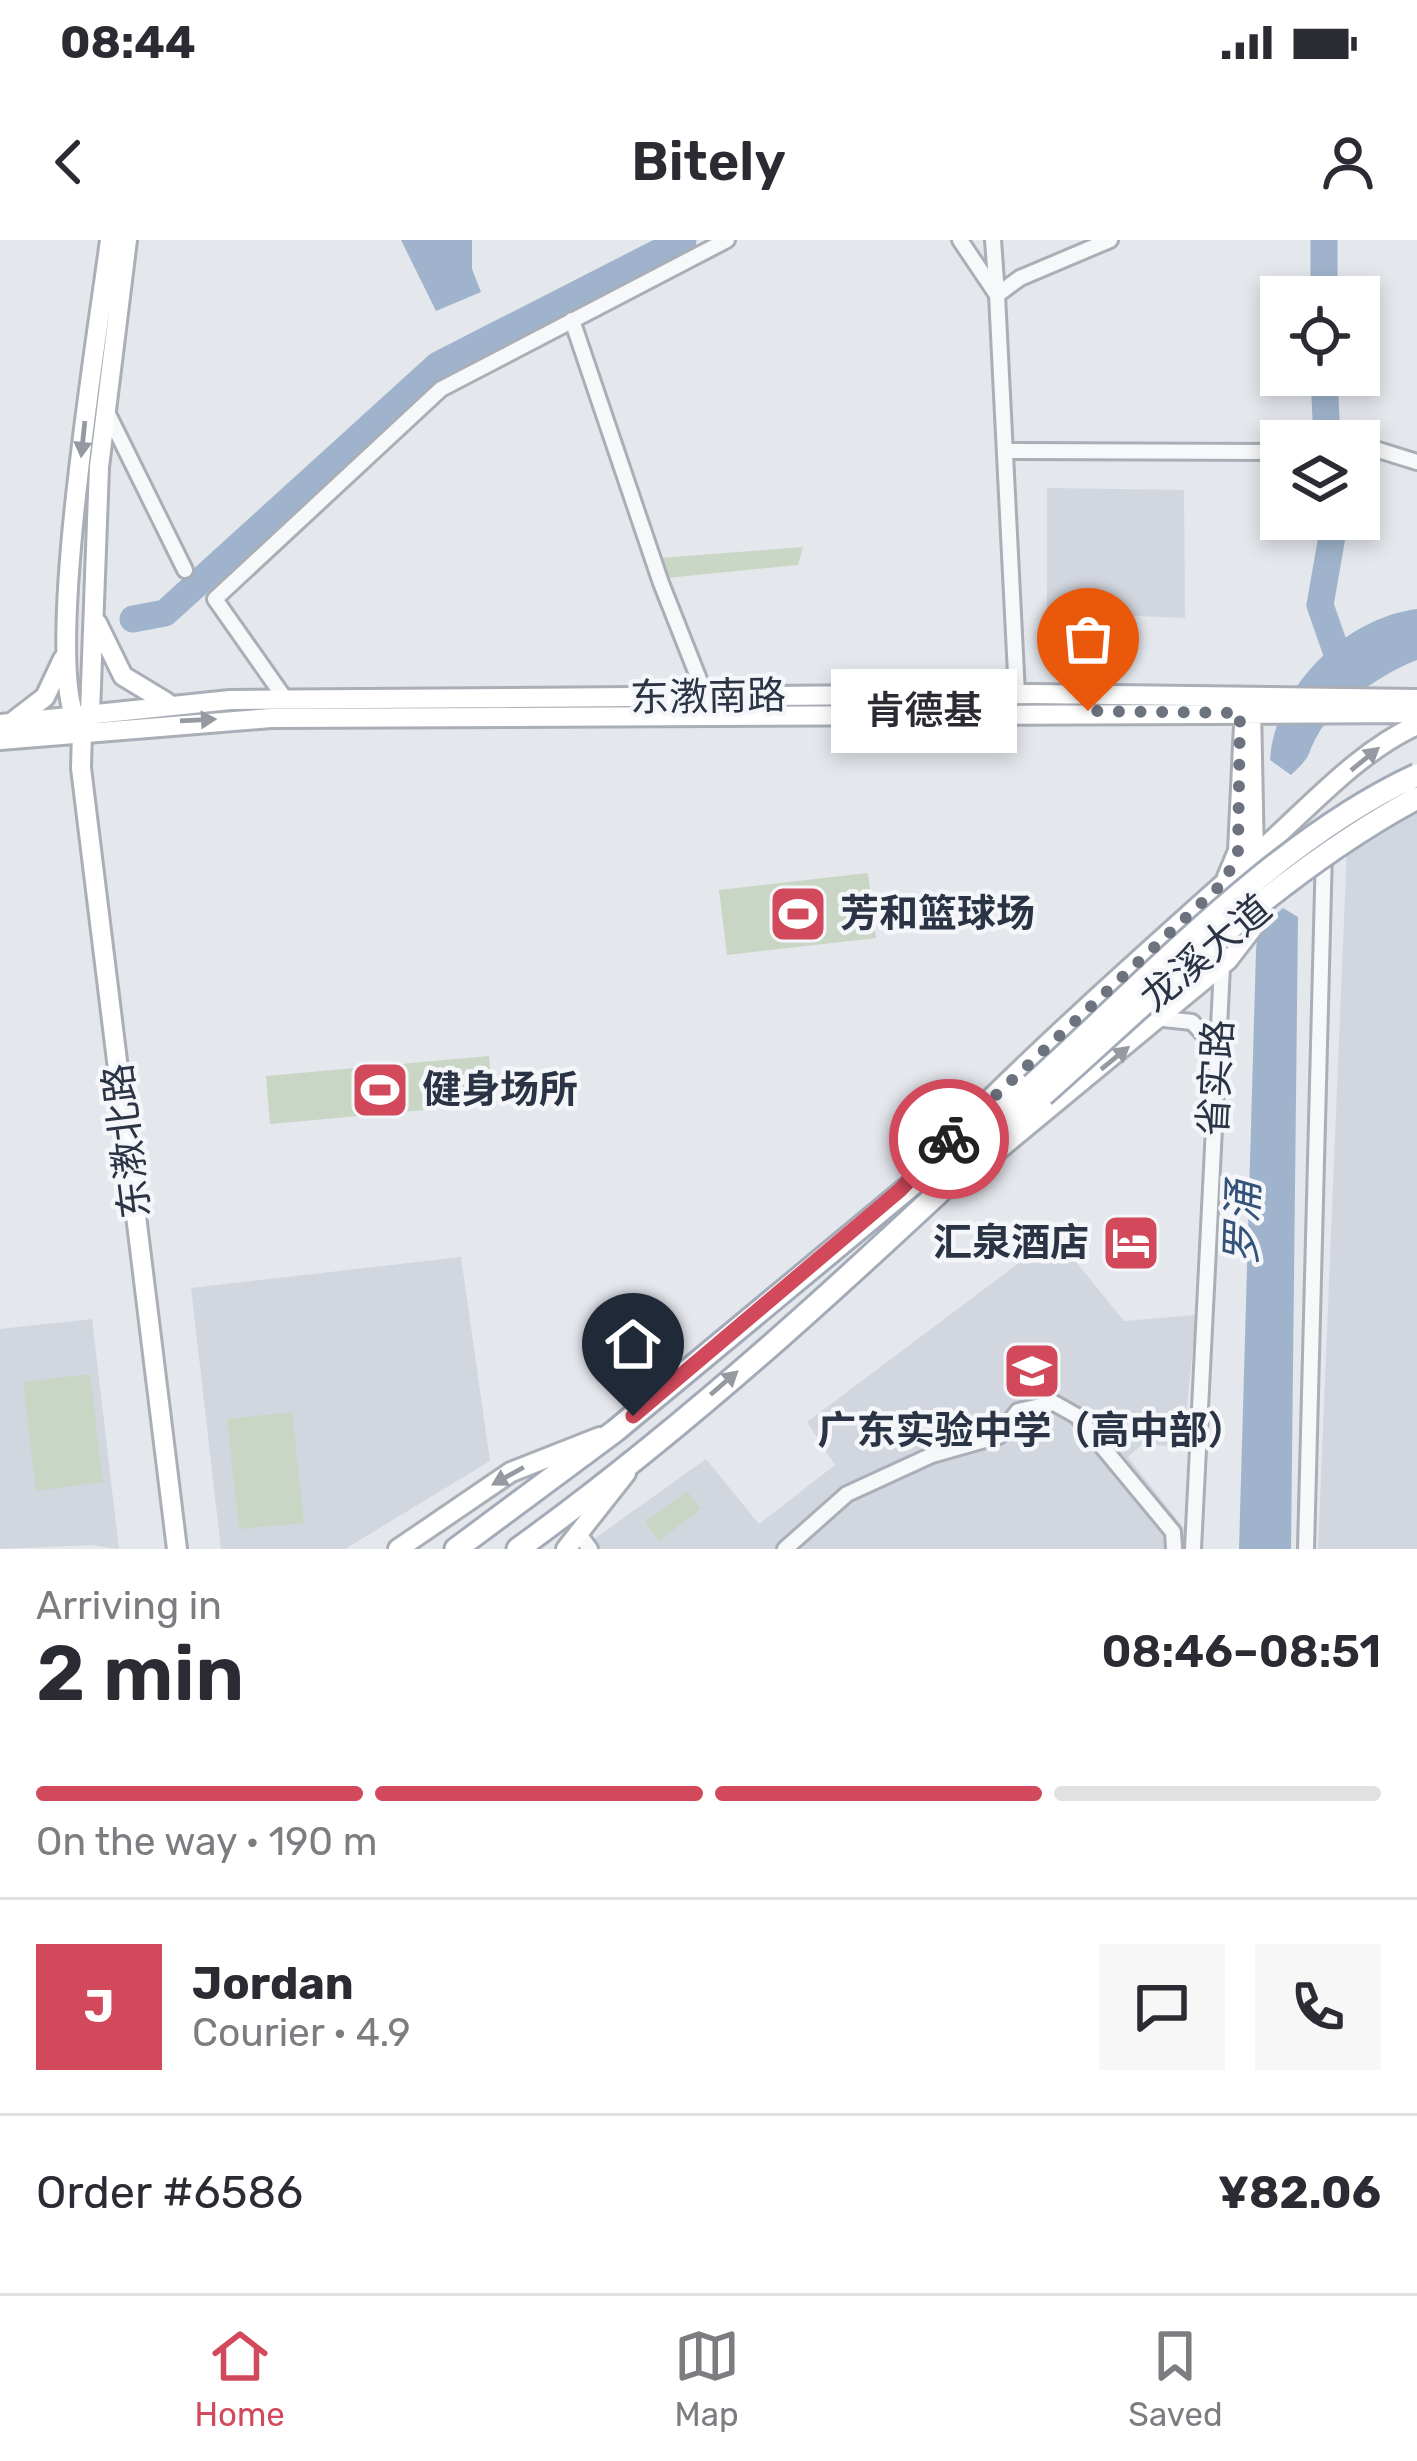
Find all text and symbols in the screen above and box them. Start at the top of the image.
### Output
text: 08:44 [60,16,196,69]
icon: back [36,129,102,195]
icon: person [1315,129,1381,195]
text: Bitely [631,130,786,194]
map controls [1260,276,1380,540]
button: locate [1260,276,1380,396]
button: layers [1260,420,1380,540]
one-way arrow [73,421,92,458]
pin [1037,588,1139,711]
icon: bag [1055,606,1121,672]
callout: 肯德基 [830,669,1016,753]
street label: 东漖南路 [630,673,786,721]
text: 肯德基 [865,688,983,734]
one-way arrow [180,710,218,729]
one-way arrow [1349,747,1380,773]
sports icon: 芳和篮球场 [767,883,829,945]
street label: 龙溪大道 [1131,885,1281,1021]
place label: 芳和篮球场 [840,891,1035,937]
street label: 省实路 [1190,1018,1242,1138]
one-way arrow [1100,1046,1131,1071]
sports icon: 健身场所 [349,1059,411,1121]
street label: 东漖北路 [95,1061,159,1221]
place label: 健身场所 [422,1067,578,1113]
courier [889,1079,1009,1199]
icon: bike [916,1106,982,1172]
water label: 罗涌 [1217,1176,1270,1266]
hotel icon: 汇泉酒店 [1100,1212,1162,1274]
place label: 汇泉酒店 [933,1220,1089,1266]
pin [582,1293,684,1416]
icon: home [600,1311,666,1377]
school or university icon: 广东实验中学（高中部） [1001,1340,1063,1402]
one-way arrow [709,1371,739,1397]
place label: 广东实验中学（高中部） [817,1408,1247,1454]
one-way arrow [490,1465,525,1486]
text: Arriving in [36,1583,222,1629]
text: 08:46–08:51 [1102,1625,1381,1678]
text: 2 min [36,1627,244,1720]
text: On the way · 190 m [36,1819,377,1865]
button: chat [1099,1944,1225,2070]
button: phone [1255,1944,1381,2070]
text: Jordan [192,1957,354,2010]
text: J [84,1980,114,2033]
text: Courier · 4.9 [192,2010,411,2056]
text: Order #6586 [36,2166,303,2219]
text: ¥82.06 [1218,2166,1381,2219]
tab: Home [194,2323,285,2434]
tab: Map [674,2323,740,2434]
tab: Saved [1128,2323,1223,2434]

